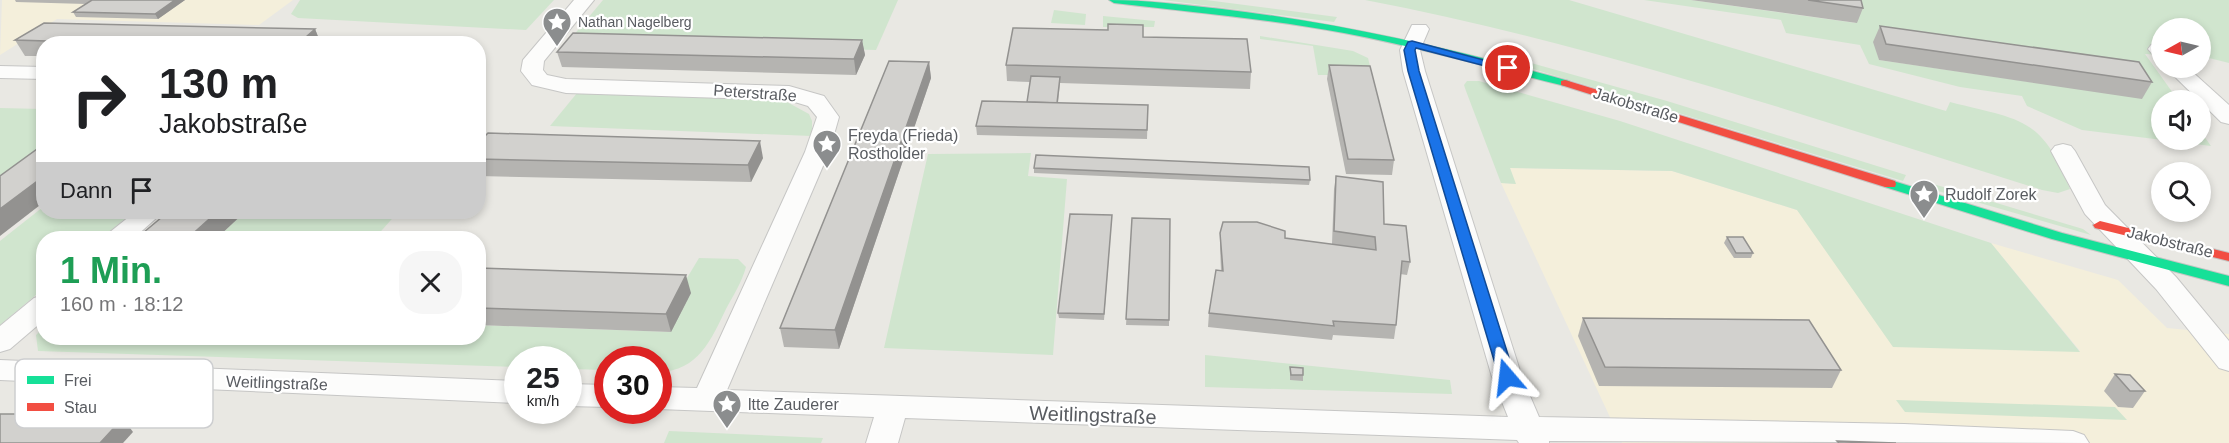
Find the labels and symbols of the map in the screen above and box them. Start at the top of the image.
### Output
place icon: Nathan Nagelberg [541,6,573,48]
place label: Nathan Nagelberg [578,14,692,30]
north arrow [2151,18,2211,78]
pin [1482,42,1533,93]
street label: Peterstraße [713,82,797,104]
street label: Jakobstraße [1591,84,1681,126]
place label: Freyda (Frieda) Rostholder [848,127,958,162]
place icon: Freyda (Frieda) Rostholder [811,128,843,170]
place icon: Rudolf Zorek [1908,178,1940,220]
place label: Rudolf Zorek [1945,186,2038,203]
street label: Jakobstraße [2125,223,2215,261]
position arrow [1475,345,1539,409]
speed limit sign: 30 [594,346,672,424]
legend [15,359,213,428]
text: Frei [64,372,92,389]
street label: Weitlingstraße [226,373,328,393]
place icon: ltte Zauderer [711,388,743,430]
place label: ltte Zauderer [748,396,839,413]
text: Stau [64,399,97,416]
street label: Weitlingstraße [1029,402,1157,428]

